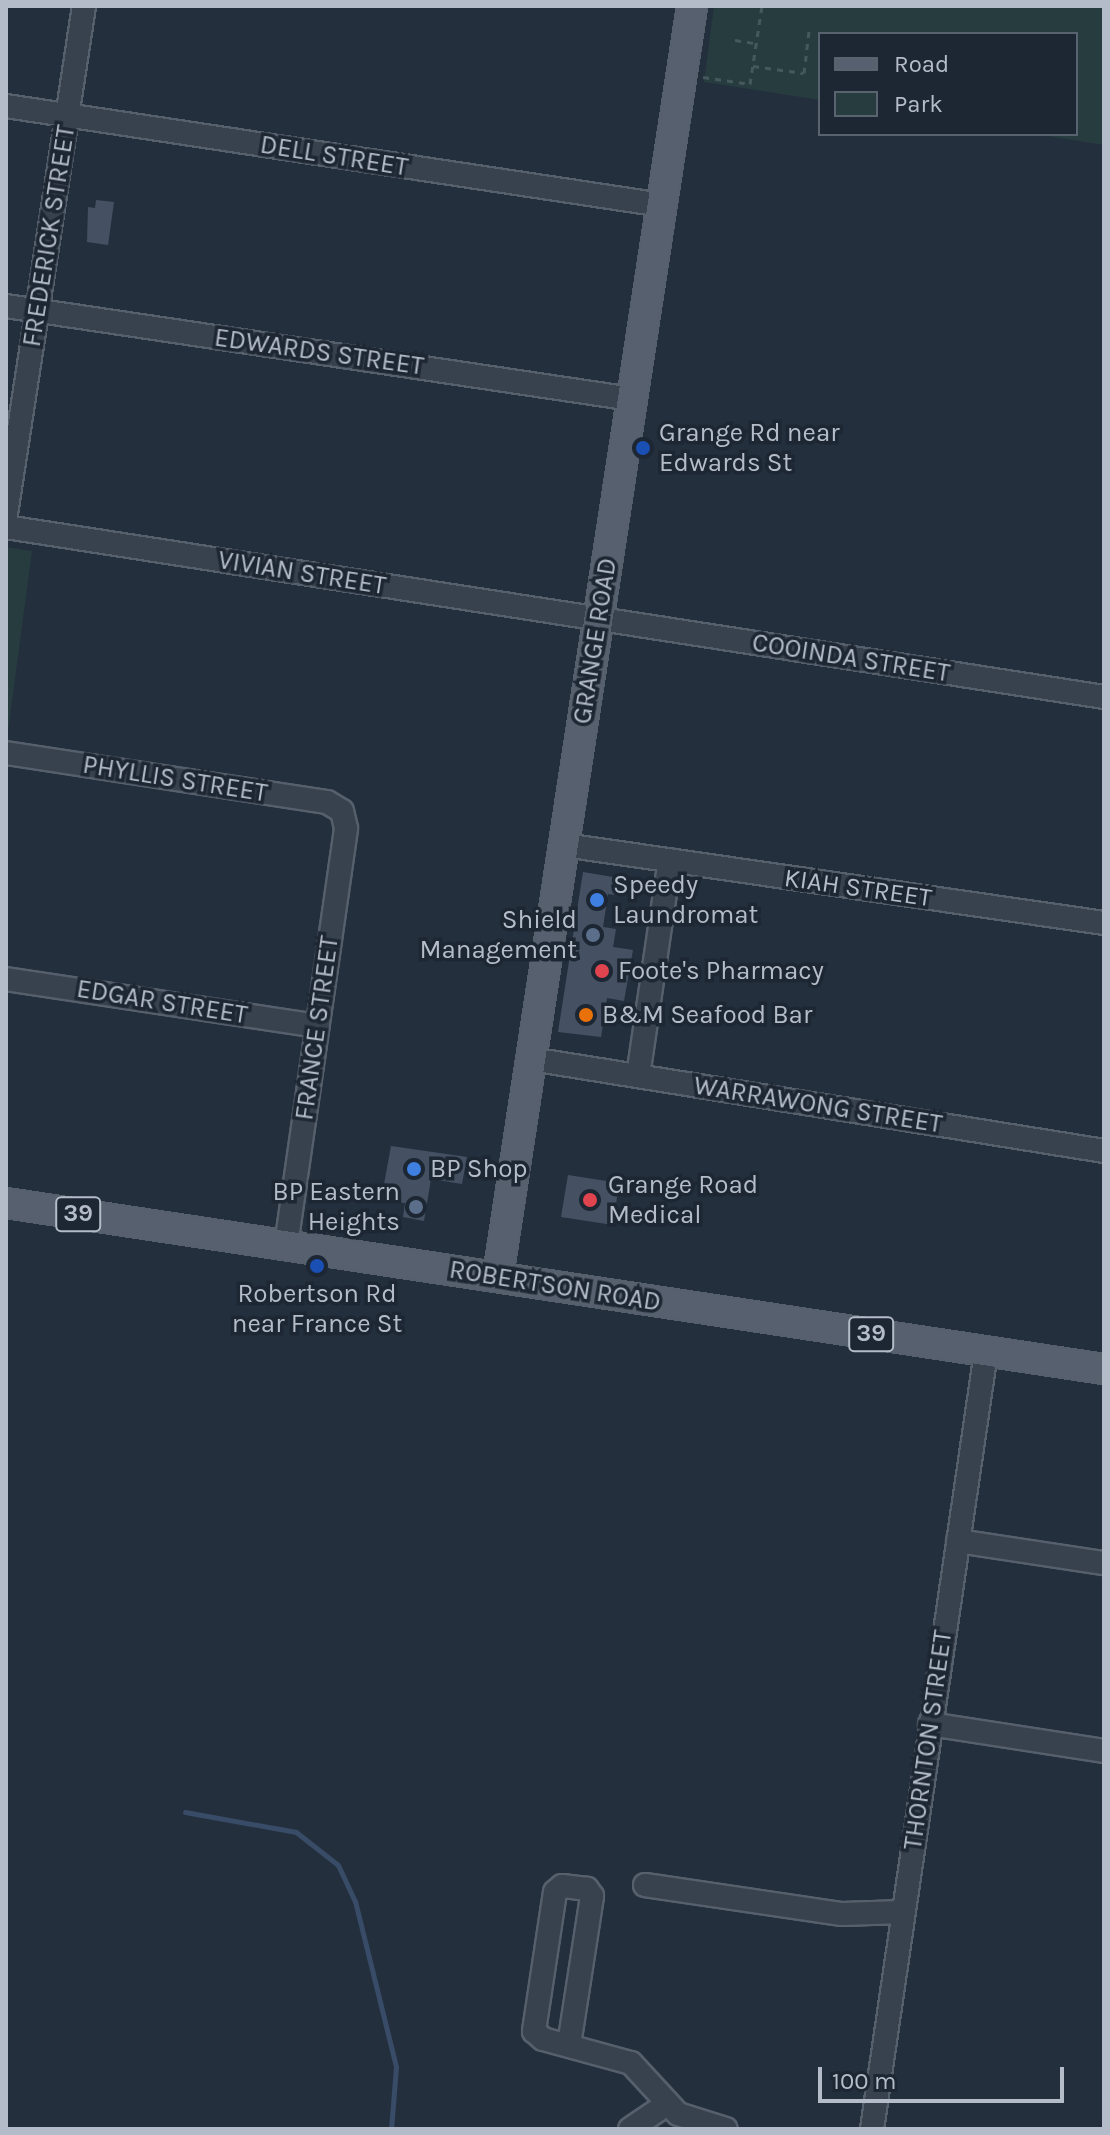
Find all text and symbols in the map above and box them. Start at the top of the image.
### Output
legend [818,32,1078,136]
text: Road [894,50,949,78]
text: Park [894,90,943,118]
street label: FREDERICK STREET [16,123,82,349]
street label: DELL STREET [258,129,410,183]
street label: EDWARDS STREET [212,322,426,382]
place label: Grange Rd near Edwards St [659,417,840,478]
marker: Grange Rd near Edwards St [634,439,652,457]
street label: VIVIAN STREET [216,544,388,602]
street label: GRANGE ROAD [566,556,624,726]
street label: COOINDA STREET [750,627,952,689]
street label: PHYLLIS STREET [81,749,269,809]
street label: KIAH STREET [782,862,934,914]
place label: Speedy Laundromat [613,869,758,930]
marker: Speedy Laundromat [588,891,606,909]
place label: Shield Management [419,904,577,966]
marker: Shield Management [584,926,602,944]
street label: FRANCE STREET [289,934,345,1122]
place label: Foote's Pharmacy [618,955,824,987]
marker: Foote's Pharmacy [593,962,611,980]
street label: EDGAR STREET [74,973,250,1031]
place label: B&M Seafood Bar [602,999,812,1031]
marker: B&M Seafood Bar [577,1006,595,1024]
street label: WARRAWONG STREET [692,1070,944,1140]
place label: BP Shop [430,1153,528,1185]
marker: BP Shop [405,1160,423,1178]
place label: Grange Road Medical [608,1169,758,1230]
place label: BP Eastern Heights [272,1176,400,1238]
marker: Grange Road Medical [579,1189,601,1211]
road number: 39 [54,1194,102,1234]
marker: BP Eastern Heights [407,1198,425,1216]
street label: ROBERTSON ROAD [447,1254,663,1318]
marker: Robertson Rd near France St [308,1257,326,1275]
place label: Robertson Rd near France St [232,1278,402,1340]
road number: 39 [847,1314,895,1354]
street label: THORNTON STREET [897,1628,959,1852]
scale bar [822,2051,1068,2101]
text: 100 m [832,2067,897,2095]

